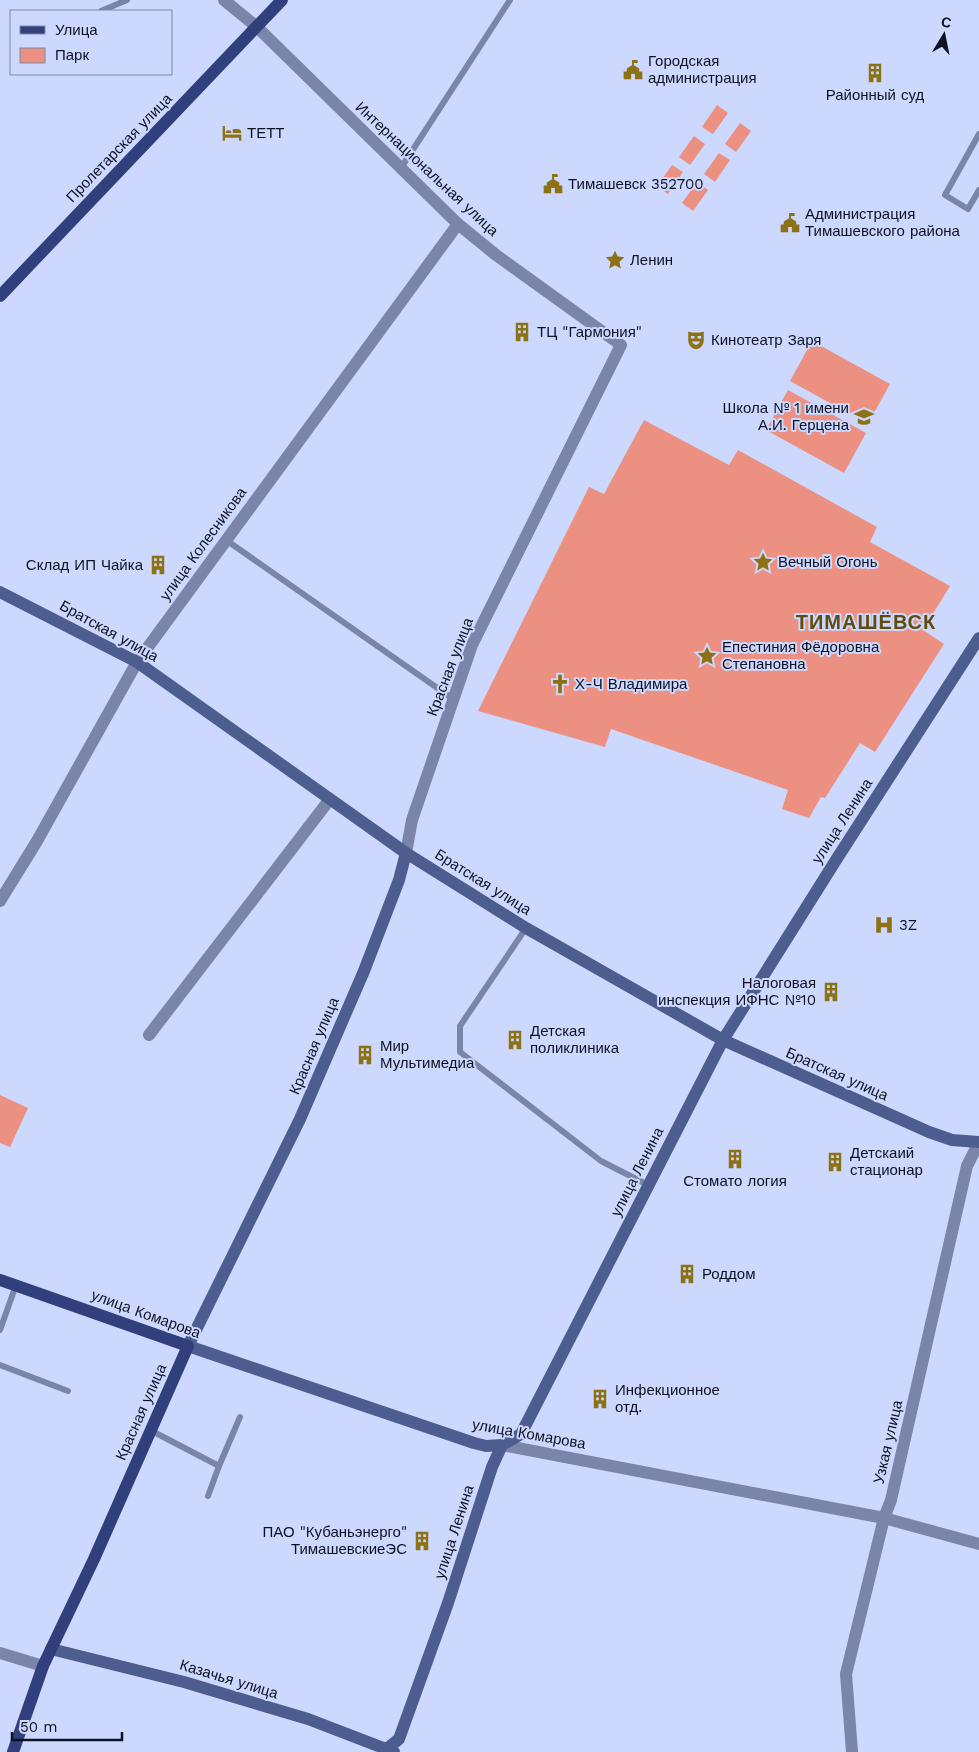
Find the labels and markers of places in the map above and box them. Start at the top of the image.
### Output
place label: Городская администрация [648,52,757,87]
public building icon: Городская администрация [622,59,644,81]
building icon: Районный суд [864,62,886,84]
place label: Районный суд [826,86,925,104]
hotel icon: ТЕТТ [221,122,243,144]
place label: ТЕТТ [247,124,285,142]
public building icon: Тимашевск 352700 [542,173,564,195]
place label: Тимашевск 352700 [568,175,704,193]
place label: Администрация Тимашевского района [805,205,961,240]
public building icon: Администрация Тимашевского района [779,212,801,234]
place icon: Ленин [604,249,626,271]
place label: Ленин [630,251,673,269]
building icon: ТЦ "Гармония" [511,321,533,343]
place label: ТЦ "Гармония" [537,323,642,341]
theatre icon: Кинотеатр Заря [685,329,707,351]
place label: Кинотеатр Заря [711,331,822,349]
place label: Школа № 1 имени А.И. Герцена [722,399,850,434]
school or university icon: Школа № 1 имени А.И. Герцена [853,406,875,428]
place icon: Вечный Огонь [752,551,774,573]
place label: Вечный Огонь [778,553,878,571]
building icon: Склад ИП Чайка [147,554,169,576]
place label: Склад ИП Чайка [26,556,144,574]
place label: Епестиния Фёдоровна Степановна [722,638,880,673]
place icon: Епестиния Фёдоровна Степановна [696,645,718,667]
church icon: Х-Ч Владимира [549,673,571,695]
place label: Х-Ч Владимира [575,675,688,693]
hospital icon: 3Z [873,914,895,936]
place label: 3Z [899,916,917,934]
place label: Налоговая инспекция ИФНС №10 [658,974,816,1009]
building icon: Налоговая инспекция ИФНС №10 [820,981,842,1003]
place label: Детская поликлиника [530,1022,620,1057]
building icon: Детская поликлиника [504,1029,526,1051]
place label: Мир Мультимедиа [380,1037,475,1072]
building icon: Мир Мультимедиа [354,1044,376,1066]
place label: Детскаий стационар [850,1144,923,1179]
building icon: Стомато логия [724,1148,746,1170]
building icon: Детскаий стационар [824,1151,846,1173]
place label: Стомато логия [683,1172,787,1190]
building icon: Роддом [676,1263,698,1285]
place label: Роддом [702,1265,756,1283]
place label: Инфекционное отд. [615,1381,720,1416]
building icon: Инфекционное отд. [589,1388,611,1410]
place label: ПАО "Кубаньэнерго" ТимашевскиеЭС [262,1523,407,1558]
building icon: ПАО "Кубаньэнерго" ТимашевскиеЭС [411,1530,433,1552]

